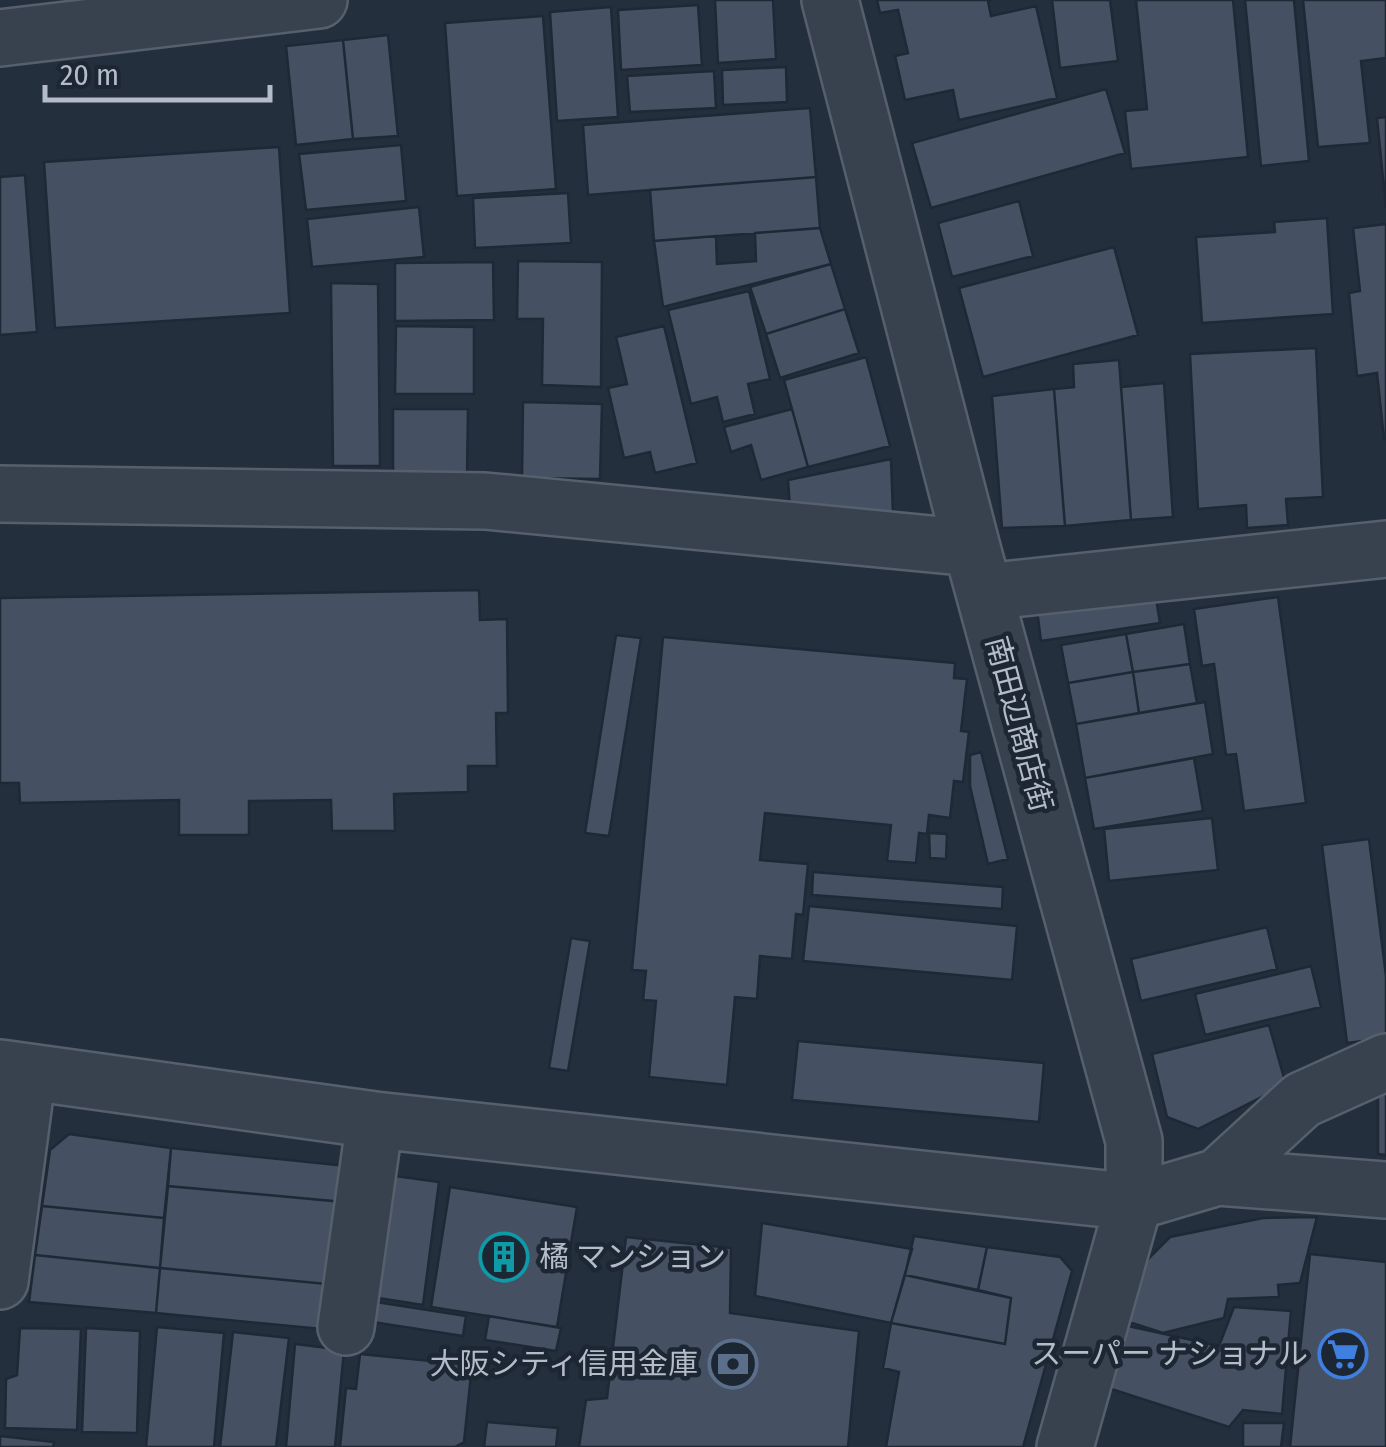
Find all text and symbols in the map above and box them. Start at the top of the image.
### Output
scale bar [45,40,270,102]
text: 20 m [60,57,119,93]
street label: 南田辺商店街 [978,632,1060,816]
building icon: 橘 マンション [478,1231,530,1283]
place label: 橘 マンション [539,1239,726,1275]
supermarket icon: スーパー ナショナル [1317,1328,1369,1380]
place label: スーパー ナショナル [1031,1336,1308,1372]
bank icon: 大阪シティ信用金庫 [707,1338,759,1390]
place label: 大阪シティ信用金庫 [430,1346,698,1382]

